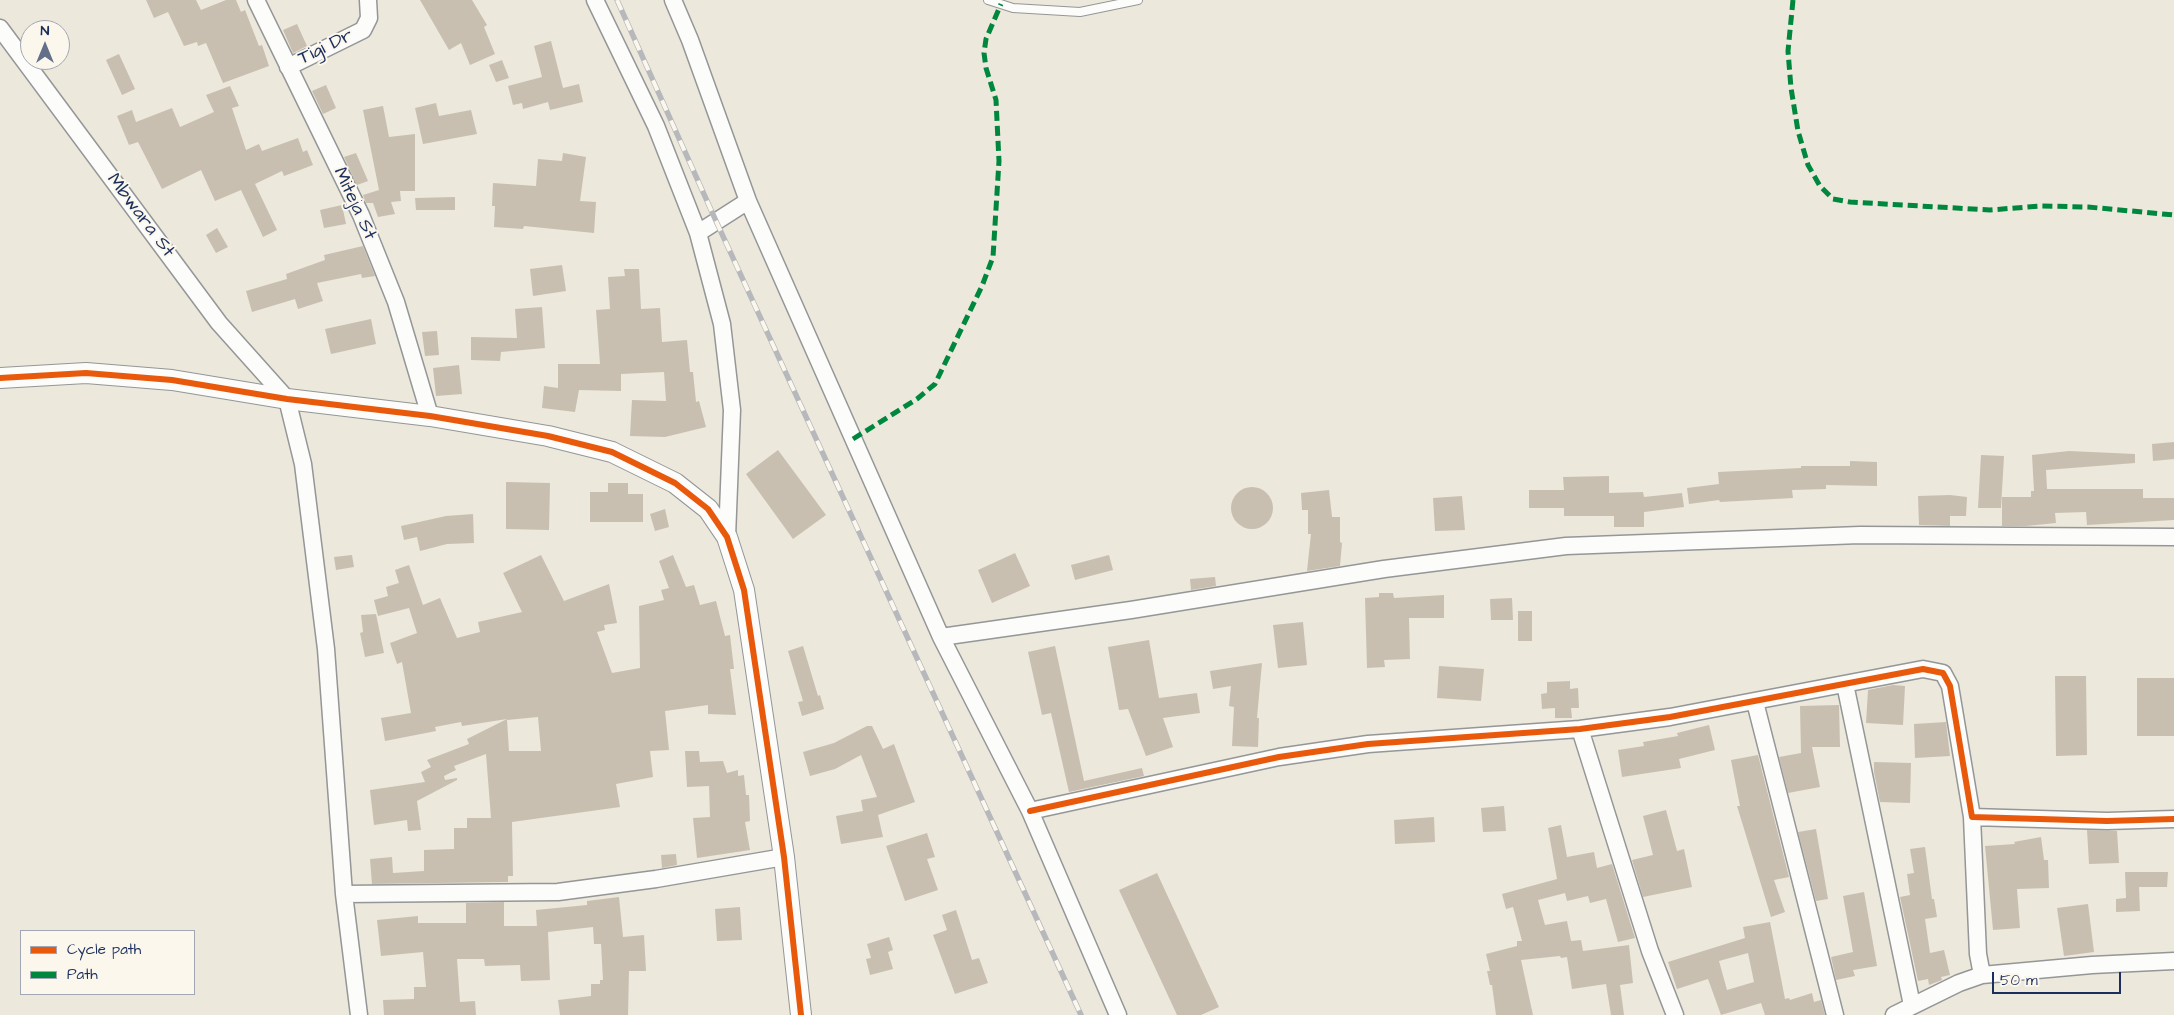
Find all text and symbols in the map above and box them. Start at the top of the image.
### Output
north arrow [20,20,70,70]
text: N [41,21,49,41]
street label: Tigi Dr [295,25,357,71]
street label: Miteja St [327,164,381,244]
street label: Mbwara St [101,170,179,262]
legend [20,930,195,995]
text: Cycle path [67,939,141,960]
scale bar [1994,962,2123,994]
text: Path [67,964,98,985]
text: 50 m [2000,970,2038,991]

